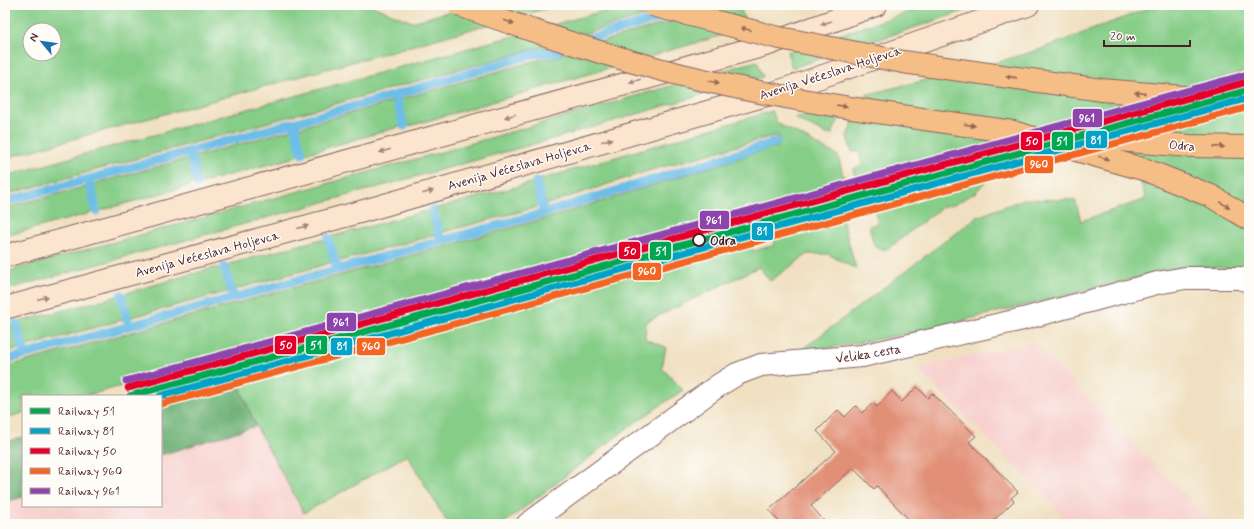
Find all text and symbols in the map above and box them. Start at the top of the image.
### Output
one-way arrow [503,20,515,26]
one-way arrow [820,20,832,26]
north arrow [22,22,62,62]
scale bar [1104,22,1190,48]
one-way arrow [739,26,752,32]
text: 20 m [1110,29,1136,45]
text: N [26,31,42,44]
street label: Avenija Većeslava Holjevca [757,42,904,104]
one-way arrow [1005,74,1017,80]
one-way arrow [629,78,641,84]
one-way arrow [708,79,720,85]
one-way arrow [1134,90,1146,96]
one-way arrow [836,103,848,109]
line badge: 961 [1072,108,1103,128]
text: 961 [1079,112,1095,126]
one-way arrow [504,113,516,119]
one-way arrow [964,123,976,129]
line badge: 81 [1085,130,1108,149]
line badge: 50 [1020,131,1043,151]
line badge: 51 [1051,131,1074,151]
text: 81 [1091,134,1102,148]
text: 50 [1026,135,1038,149]
text: 51 [1056,135,1068,149]
one-way arrow [601,137,613,143]
street label: Odra [1168,137,1195,156]
street label: Avenija Većeslava Holjevca [446,138,593,195]
one-way arrow [1213,143,1225,150]
one-way arrow [378,148,390,154]
line badge: 960 [1024,155,1054,174]
one-way arrow [1099,155,1111,161]
text: 960 [1030,158,1048,172]
one-way arrow [423,189,435,195]
one-way arrow [1219,201,1231,208]
line badge: 961 [699,210,730,230]
text: 961 [706,214,722,228]
line badge: 81 [751,222,774,241]
one-way arrow [297,224,309,230]
text: 81 [757,225,768,239]
street label: Avenija Većeslava Holjevca [133,227,282,282]
marker: Odra [692,233,706,247]
place label: Odra [710,233,736,250]
line badge: 50 [618,241,641,260]
line badge: 51 [649,241,672,261]
text: 50 [624,245,636,259]
text: 51 [655,245,667,259]
line badge: 960 [632,262,662,281]
text: 960 [638,265,656,279]
one-way arrow [37,295,49,301]
line badge: 961 [326,312,357,332]
text: 961 [333,316,349,330]
line badge: 50 [274,335,297,355]
line badge: 51 [305,335,328,355]
line badge: 81 [330,337,353,356]
line badge: 960 [356,337,386,356]
text: 50 [280,339,292,353]
text: 51 [310,339,322,353]
text: 81 [337,340,348,354]
text: 960 [362,340,380,354]
street label: Velika cesta [834,341,902,368]
legend [22,395,162,507]
text: Railway 51 [58,404,115,420]
text: Railway 81 [58,424,114,440]
text: Railway 50 [58,444,117,460]
text: Railway 960 [58,464,122,480]
text: Railway 961 [58,484,120,500]

